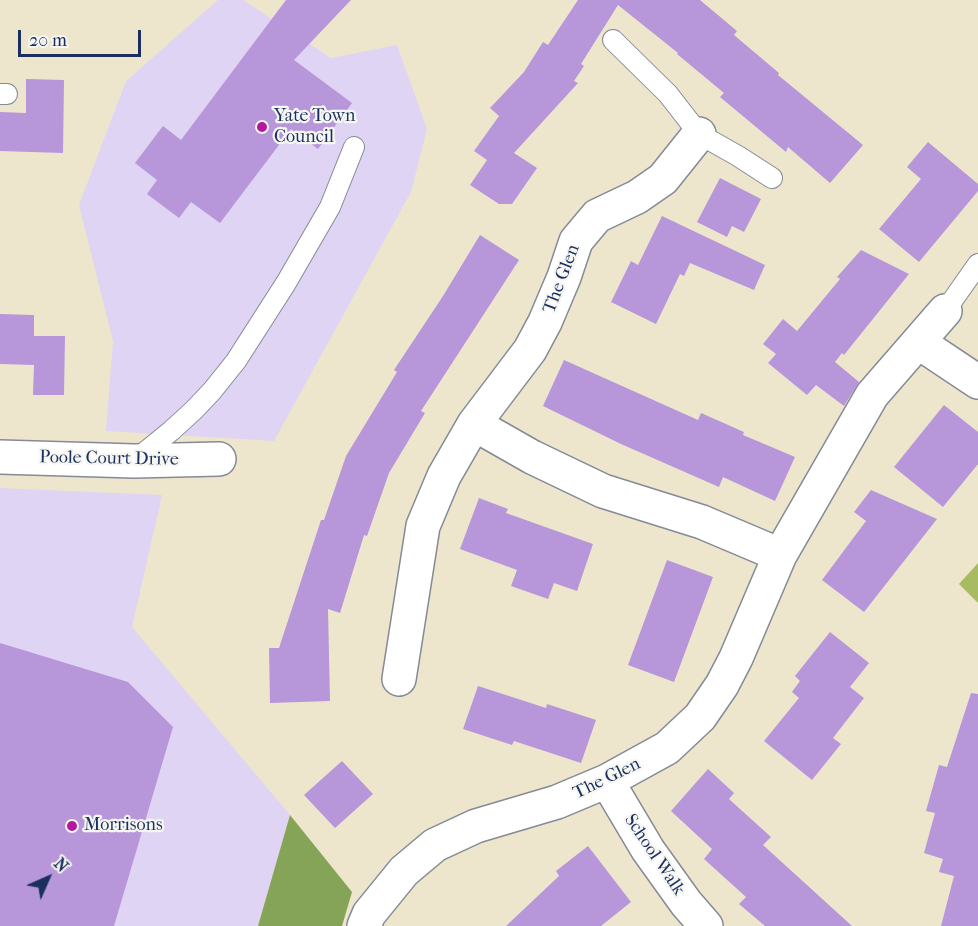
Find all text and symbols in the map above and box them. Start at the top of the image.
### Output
scale bar [21,18,144,56]
text: 20 m [29,30,67,51]
place label: Yate Town Council [274,106,355,148]
marker: Yate Town Council [255,120,269,134]
street label: The Glen [539,241,585,317]
street label: Poole Court Drive [39,447,179,471]
street label: The Glen [570,753,644,805]
street label: School Walk [619,810,689,900]
place label: Morrisons [84,815,163,837]
marker: Morrisons [65,819,79,833]
north arrow [18,848,78,908]
text: N [50,854,72,876]

